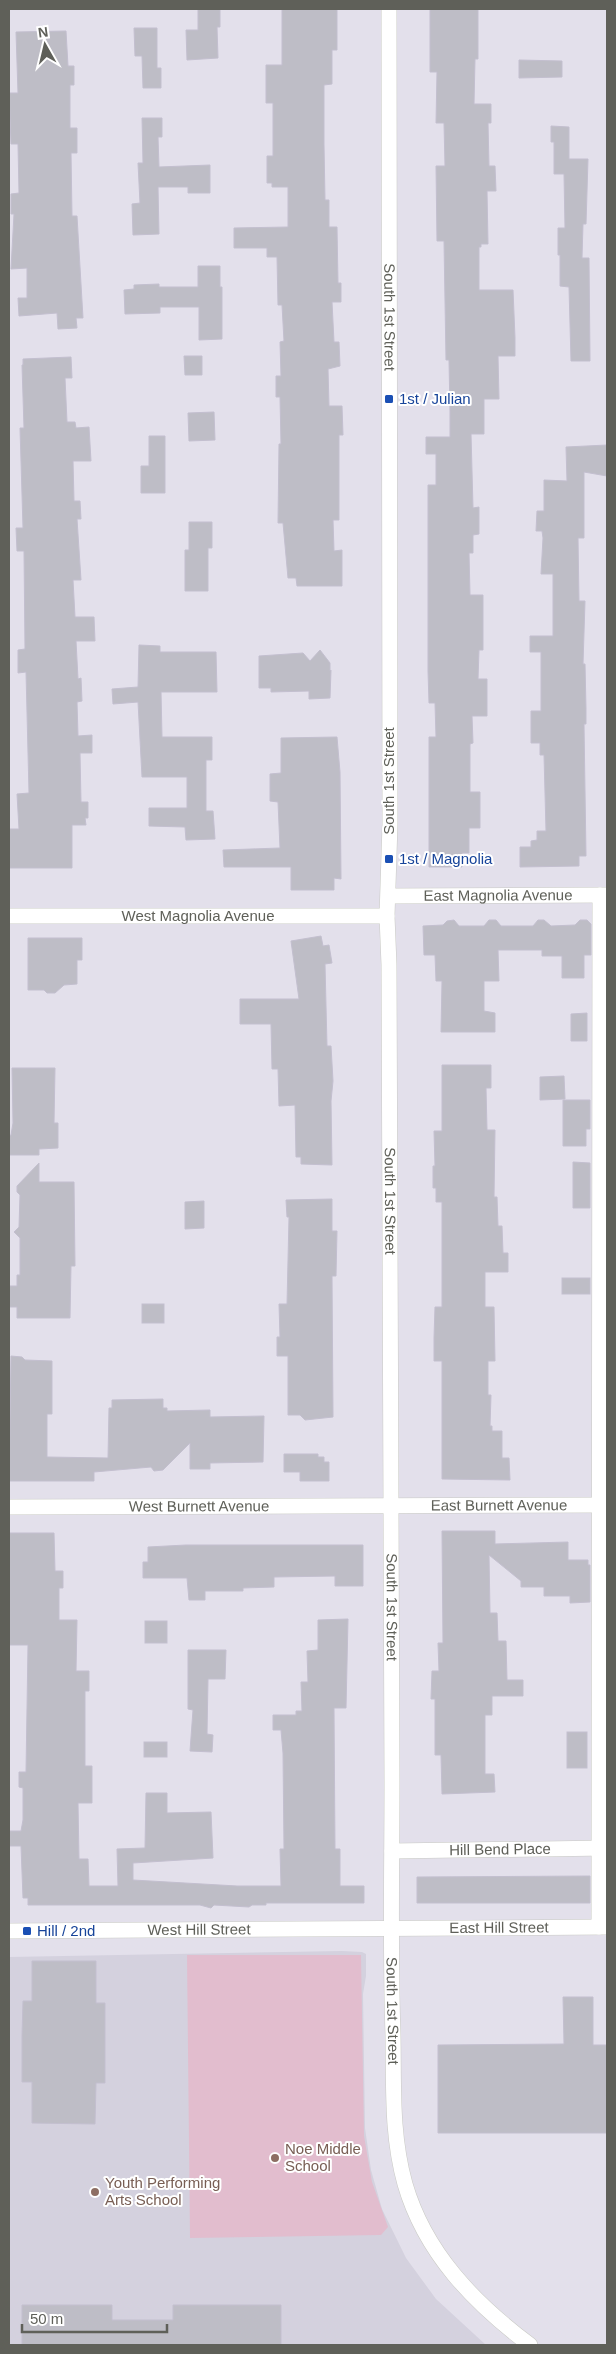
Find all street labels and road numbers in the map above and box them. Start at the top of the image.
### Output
street label: South 1st Street [381,263,398,372]
street label: South 1st Street [380,726,397,835]
street label: East Magnolia Avenue [423,886,573,904]
street label: West Magnolia Avenue [122,907,274,924]
street label: South 1st Street [382,1147,399,1256]
street label: East Burnett Avenue [431,1496,567,1514]
street label: West Burnett Avenue [129,1497,269,1515]
street label: South 1st Street [384,1553,401,1662]
street label: Hill Bend Place [449,1840,551,1858]
street label: East Hill Street [449,1918,550,1936]
street label: West Hill Street [147,1920,251,1938]
street label: South 1st Street [383,1957,402,2066]

